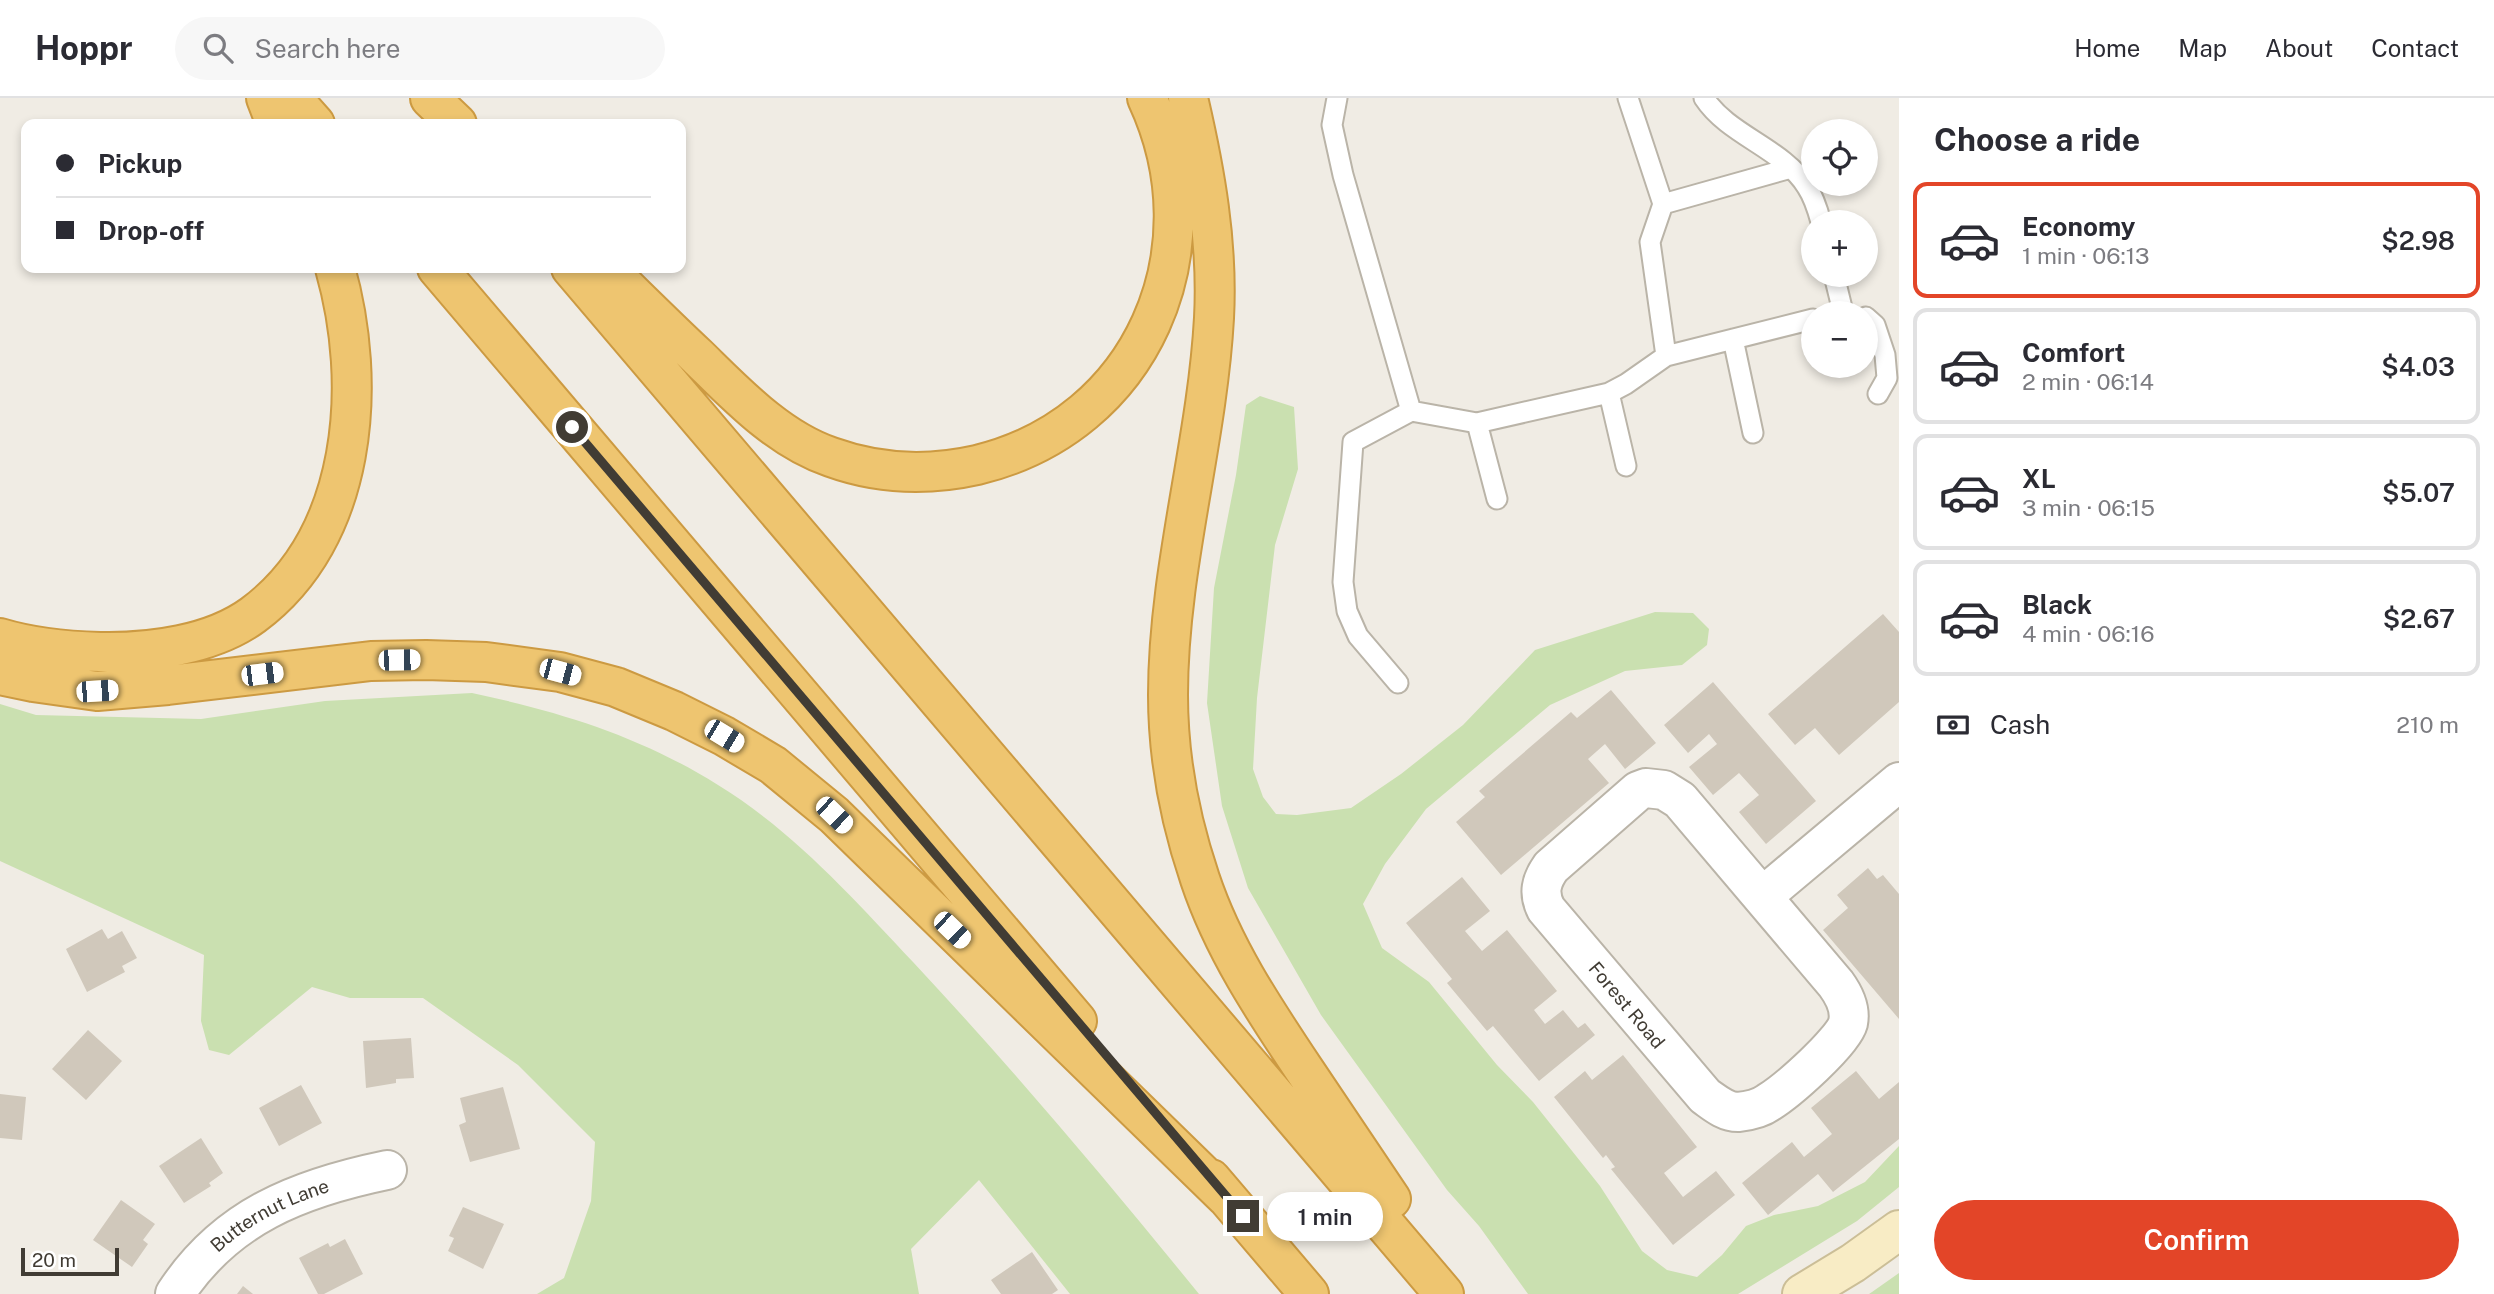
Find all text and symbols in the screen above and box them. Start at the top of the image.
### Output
search box [175,17,665,80]
text: Hoppr [35,29,133,67]
icon: search [199,29,237,67]
text: Search here [255,33,401,64]
text: Home [2074,34,2140,62]
text: Map [2178,34,2227,62]
text: About [2265,34,2333,62]
text: Contact [2371,34,2459,62]
map controls [1801,119,1878,378]
button: locate [1801,119,1878,196]
text: Choose a ride [1934,121,2140,158]
text: Pickup [98,148,182,179]
icon: car [1938,209,2001,272]
button: + [1801,210,1878,287]
text: Economy [2022,211,2135,242]
text: Drop-off [98,215,204,246]
text: $2.98 [2381,225,2455,256]
text: 1 min · 06:13 [2022,242,2150,269]
button: − [1801,301,1878,378]
icon: car [1938,335,2001,398]
text: Comfort [2022,337,2125,368]
text: $4.03 [2381,351,2455,382]
text: 2 min · 06:14 [2022,368,2154,395]
route start [556,411,588,443]
icon: car [1938,461,2001,524]
text: XL [2022,463,2056,494]
text: $5.07 [2382,477,2455,508]
text: 3 min · 06:15 [2022,494,2155,521]
icon: car [1938,587,2001,650]
text: Black [2022,589,2092,620]
text: $2.67 [2383,603,2455,634]
text: 4 min · 06:16 [2022,620,2154,647]
car [378,649,421,671]
car [537,656,584,688]
car [240,661,285,687]
car [76,679,119,703]
icon: cash [1934,706,1972,744]
text: Cash [1990,709,2050,740]
text: 210 m [2396,711,2459,738]
car [701,716,748,756]
car [812,793,857,837]
car [930,908,975,952]
street label: Forest Road [1584,957,1670,1053]
street label: Butternut Lane [206,1174,332,1256]
callout: 1 min [1268,1192,1383,1240]
route end [1227,1200,1259,1232]
button: Confirm [1934,1200,2459,1280]
text: 1 min [1298,1203,1352,1230]
scale bar [21,1245,119,1277]
text: 20 m [32,1249,76,1271]

